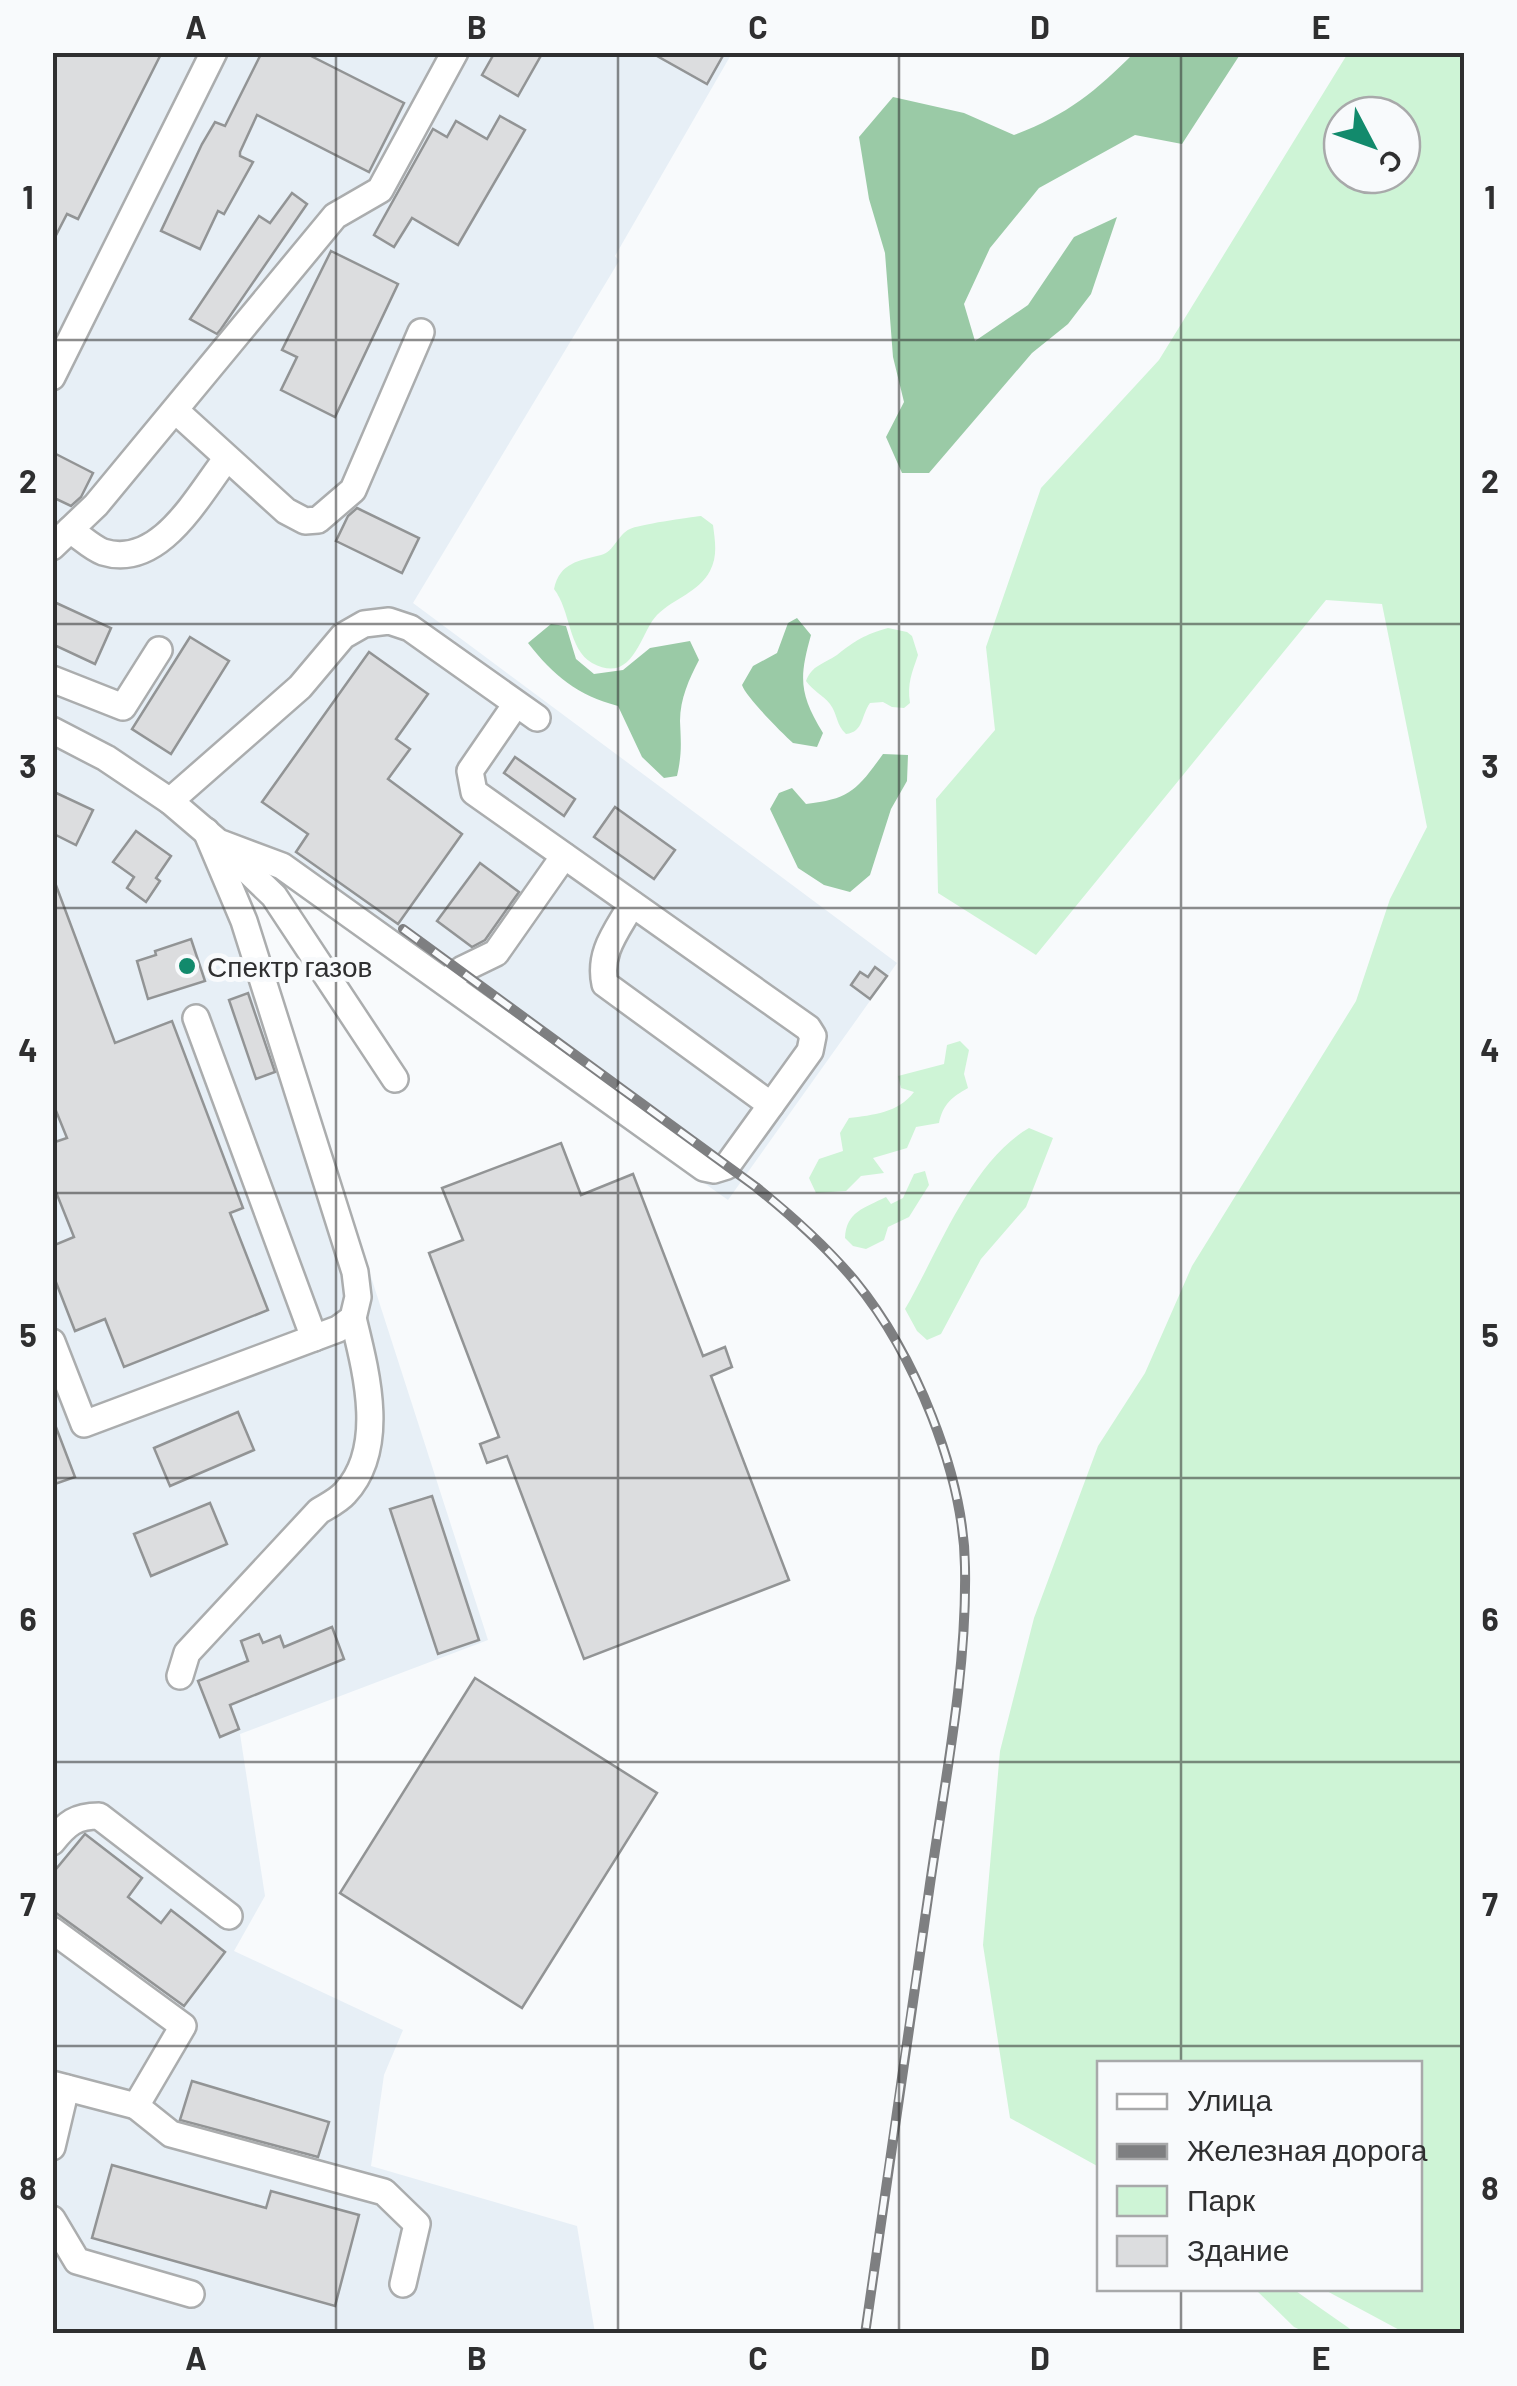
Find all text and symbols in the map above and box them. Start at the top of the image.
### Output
text: A [185,7,207,45]
text: B [467,7,487,45]
text: C [748,7,768,45]
text: D [1030,7,1050,45]
text: E [1312,7,1330,45]
north arrow [1322,95,1422,195]
text: С [1372,143,1411,181]
text: 1 [22,177,34,215]
text: 1 [1484,177,1496,215]
text: 2 [19,461,37,499]
text: 2 [1481,461,1499,499]
text: 3 [19,746,37,784]
text: 3 [1481,746,1499,784]
place label: Спектр газов [207,949,372,983]
marker: Спектр газов [176,955,198,977]
text: 4 [18,1030,38,1068]
text: 4 [1480,1030,1500,1068]
text: 5 [19,1315,37,1353]
text: 5 [1481,1315,1499,1353]
text: 6 [19,1599,37,1637]
text: 6 [1481,1599,1499,1637]
text: 7 [20,1884,36,1922]
text: 7 [1482,1884,1498,1922]
legend [1097,2061,1422,2291]
text: Улица [1187,2081,1272,2117]
text: Железная дорога [1187,2131,1428,2167]
text: 8 [19,2168,37,2206]
text: 8 [1481,2168,1499,2206]
text: Парк [1187,2181,1256,2217]
text: Здание [1187,2231,1289,2267]
text: A [185,2338,207,2376]
text: B [467,2338,487,2376]
text: C [748,2338,768,2376]
text: D [1030,2338,1050,2376]
text: E [1312,2338,1330,2376]

